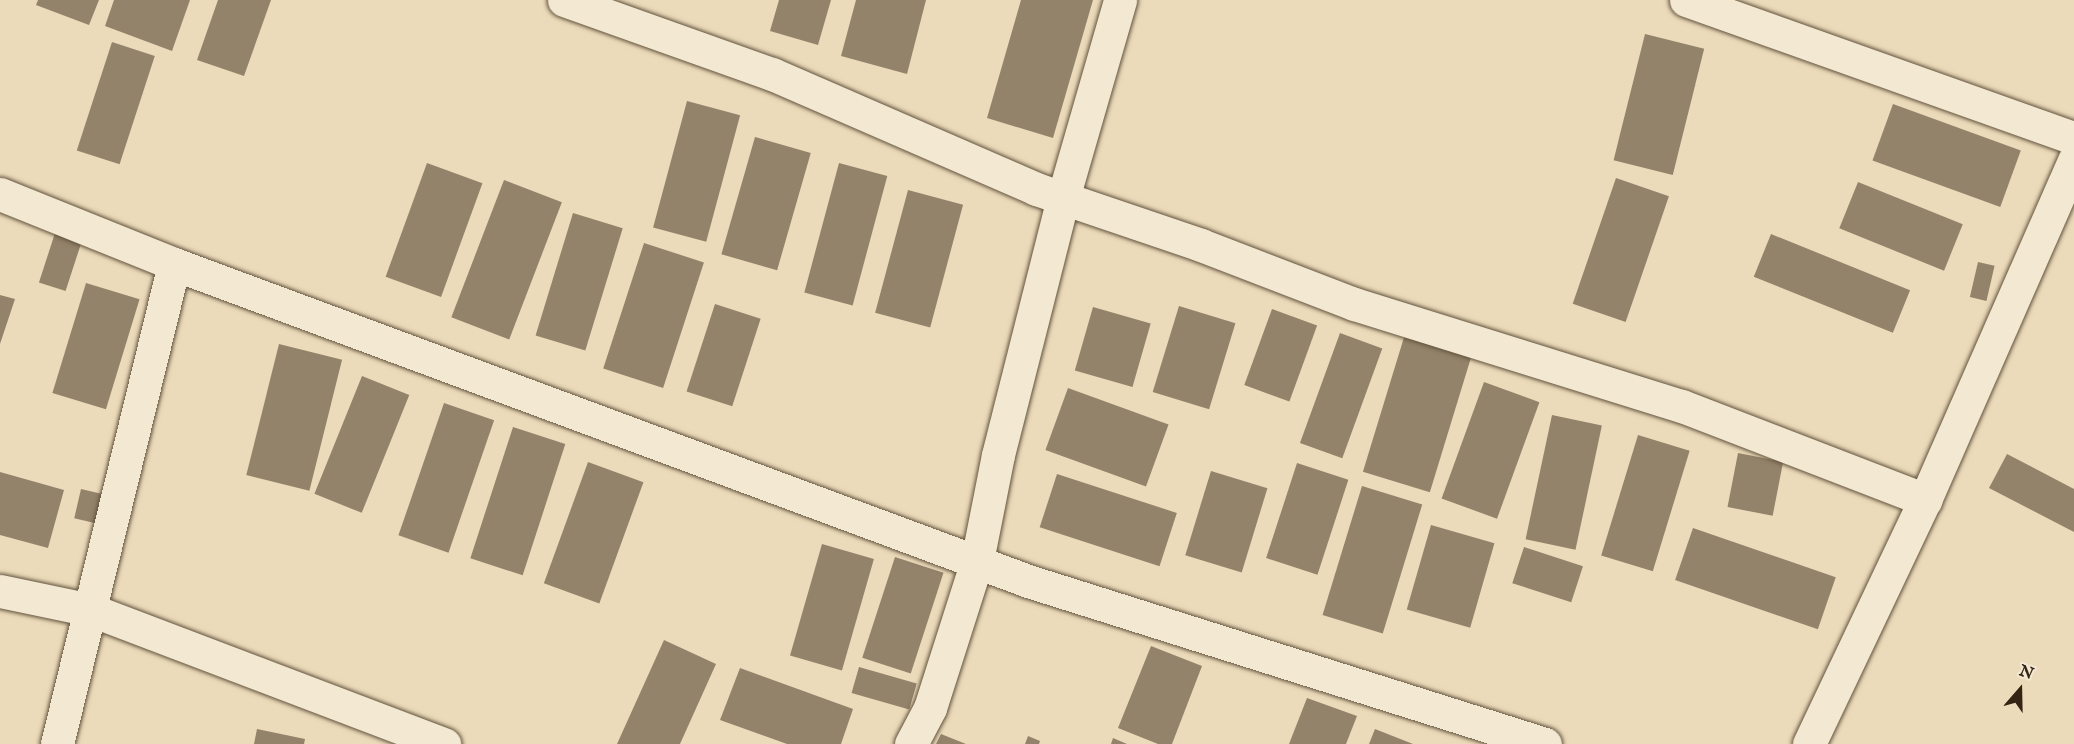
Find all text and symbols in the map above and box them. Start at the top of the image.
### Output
north arrow [1990,660,2050,720]
text: N [2016,661,2036,685]

